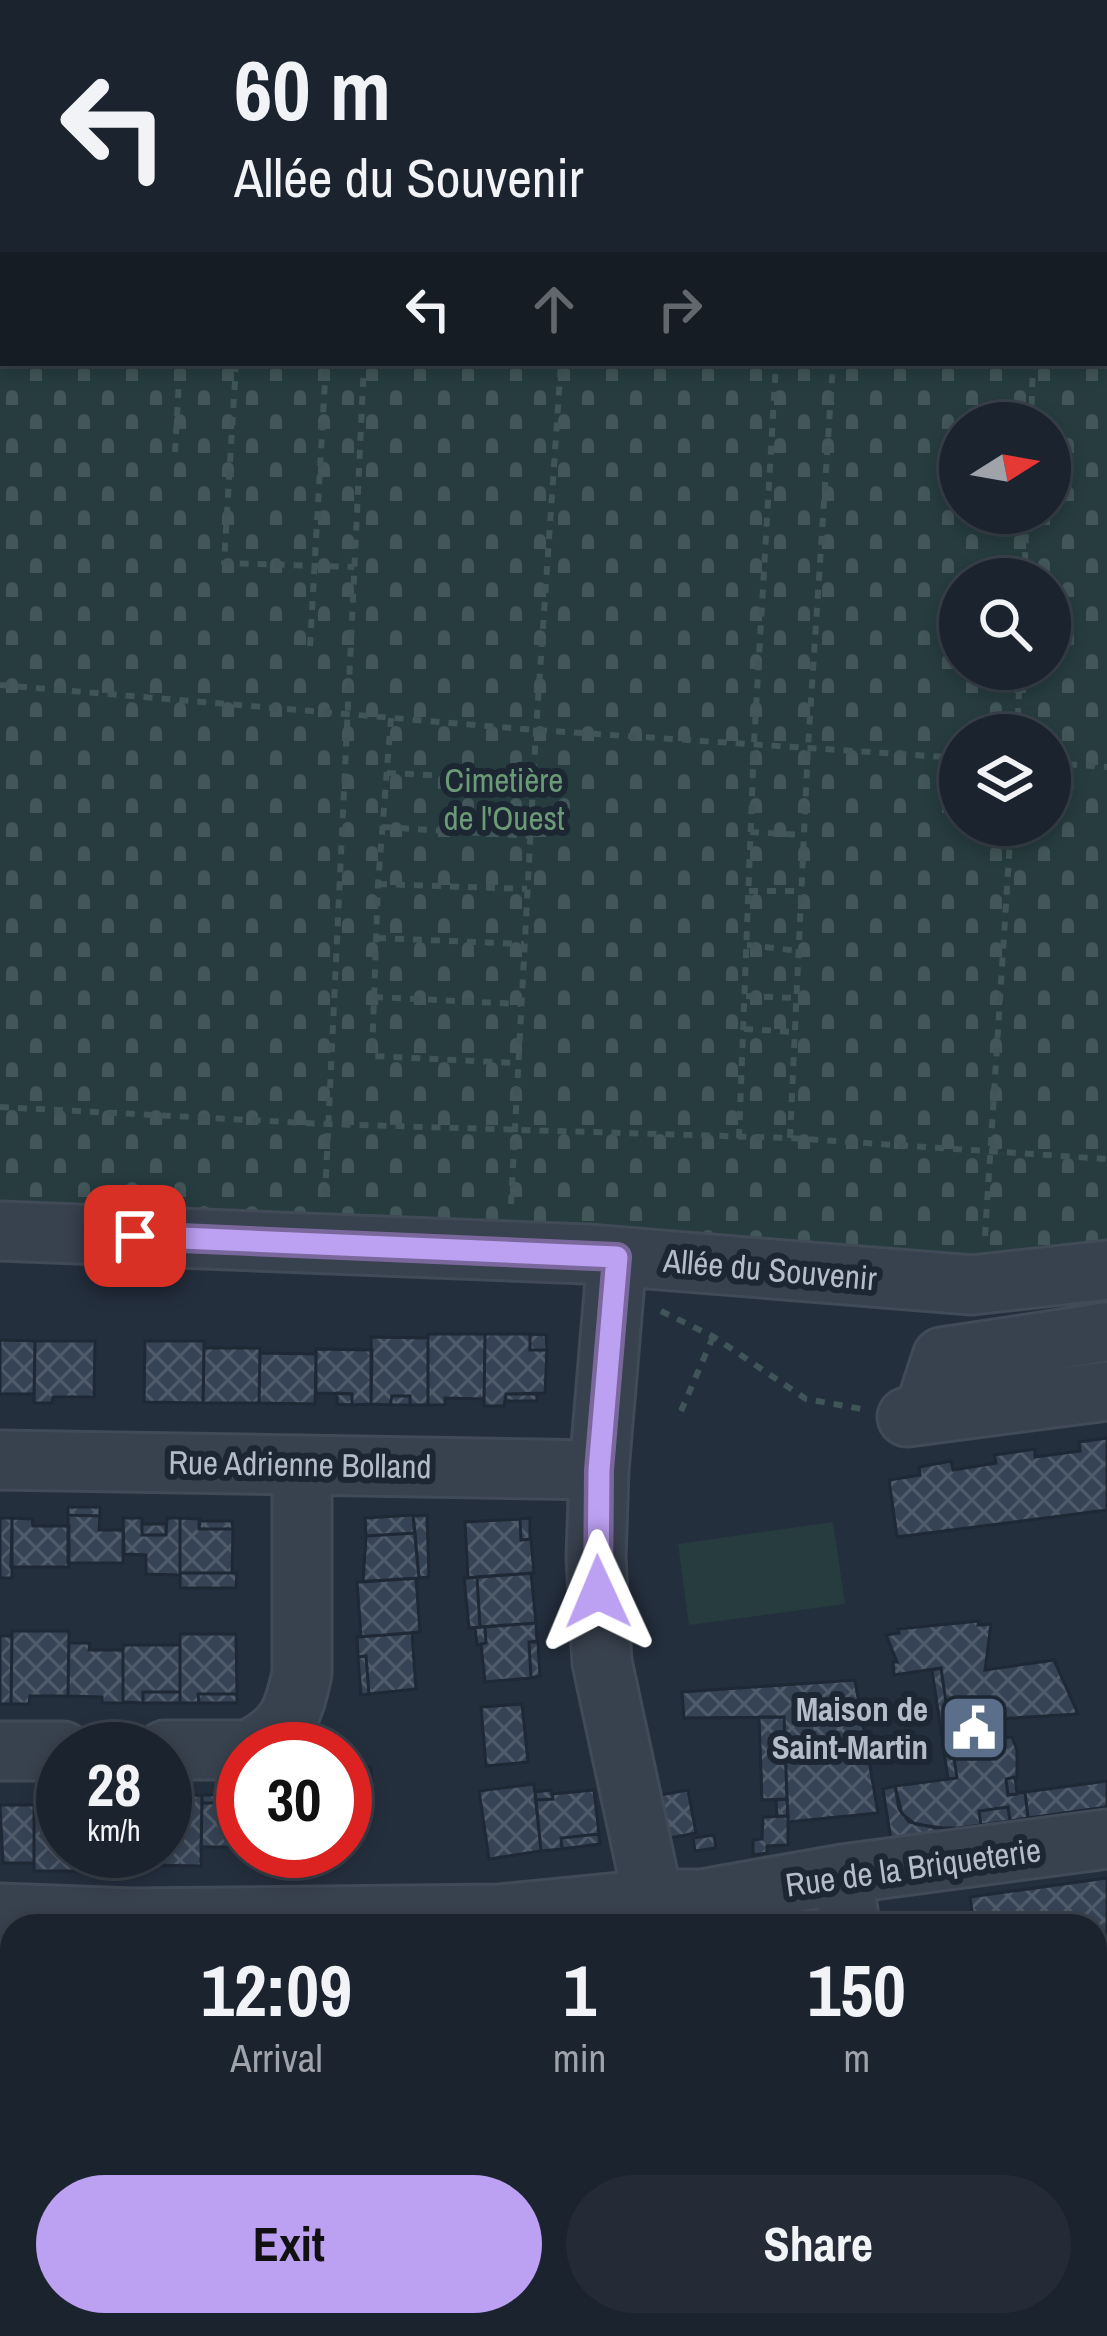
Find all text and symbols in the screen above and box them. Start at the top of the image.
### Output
text: 60 m [234,33,391,146]
icon: left [36,48,192,204]
text: Allée du Souvenir [234,141,584,214]
icon: left [395,276,461,342]
icon: ahead [521,276,587,342]
icon: right [647,276,713,342]
north arrow [939,402,1071,534]
map controls [939,402,1071,846]
button: search [939,558,1071,690]
button: layers [939,714,1071,846]
park label: Cimetière de l'Ouest [443,758,565,840]
pin [84,1185,186,1287]
icon: arrive [102,1203,168,1269]
street label: Allée du Souvenir [661,1238,878,1300]
street label: Rue Adrienne Bolland [168,1440,432,1488]
position arrow [535,1529,661,1655]
place label: Maison de Saint-Martin [772,1687,928,1769]
public building icon: Maison de Saint-Martin [939,1693,1009,1763]
speed limit sign: 30 [216,1722,372,1878]
text: 28 [87,1744,141,1825]
text: km/h [87,1810,141,1850]
street label: Rue de la Briqueterie [783,1827,1043,1907]
text: 12:09 [201,1941,352,2038]
text: 1 [563,1941,596,2038]
text: 150 [807,1941,906,2038]
text: Arrival [230,2032,323,2084]
text: min [553,2032,606,2084]
text: m [843,2032,870,2084]
button: Exit [36,2175,542,2313]
button: Share [566,2175,1071,2313]

